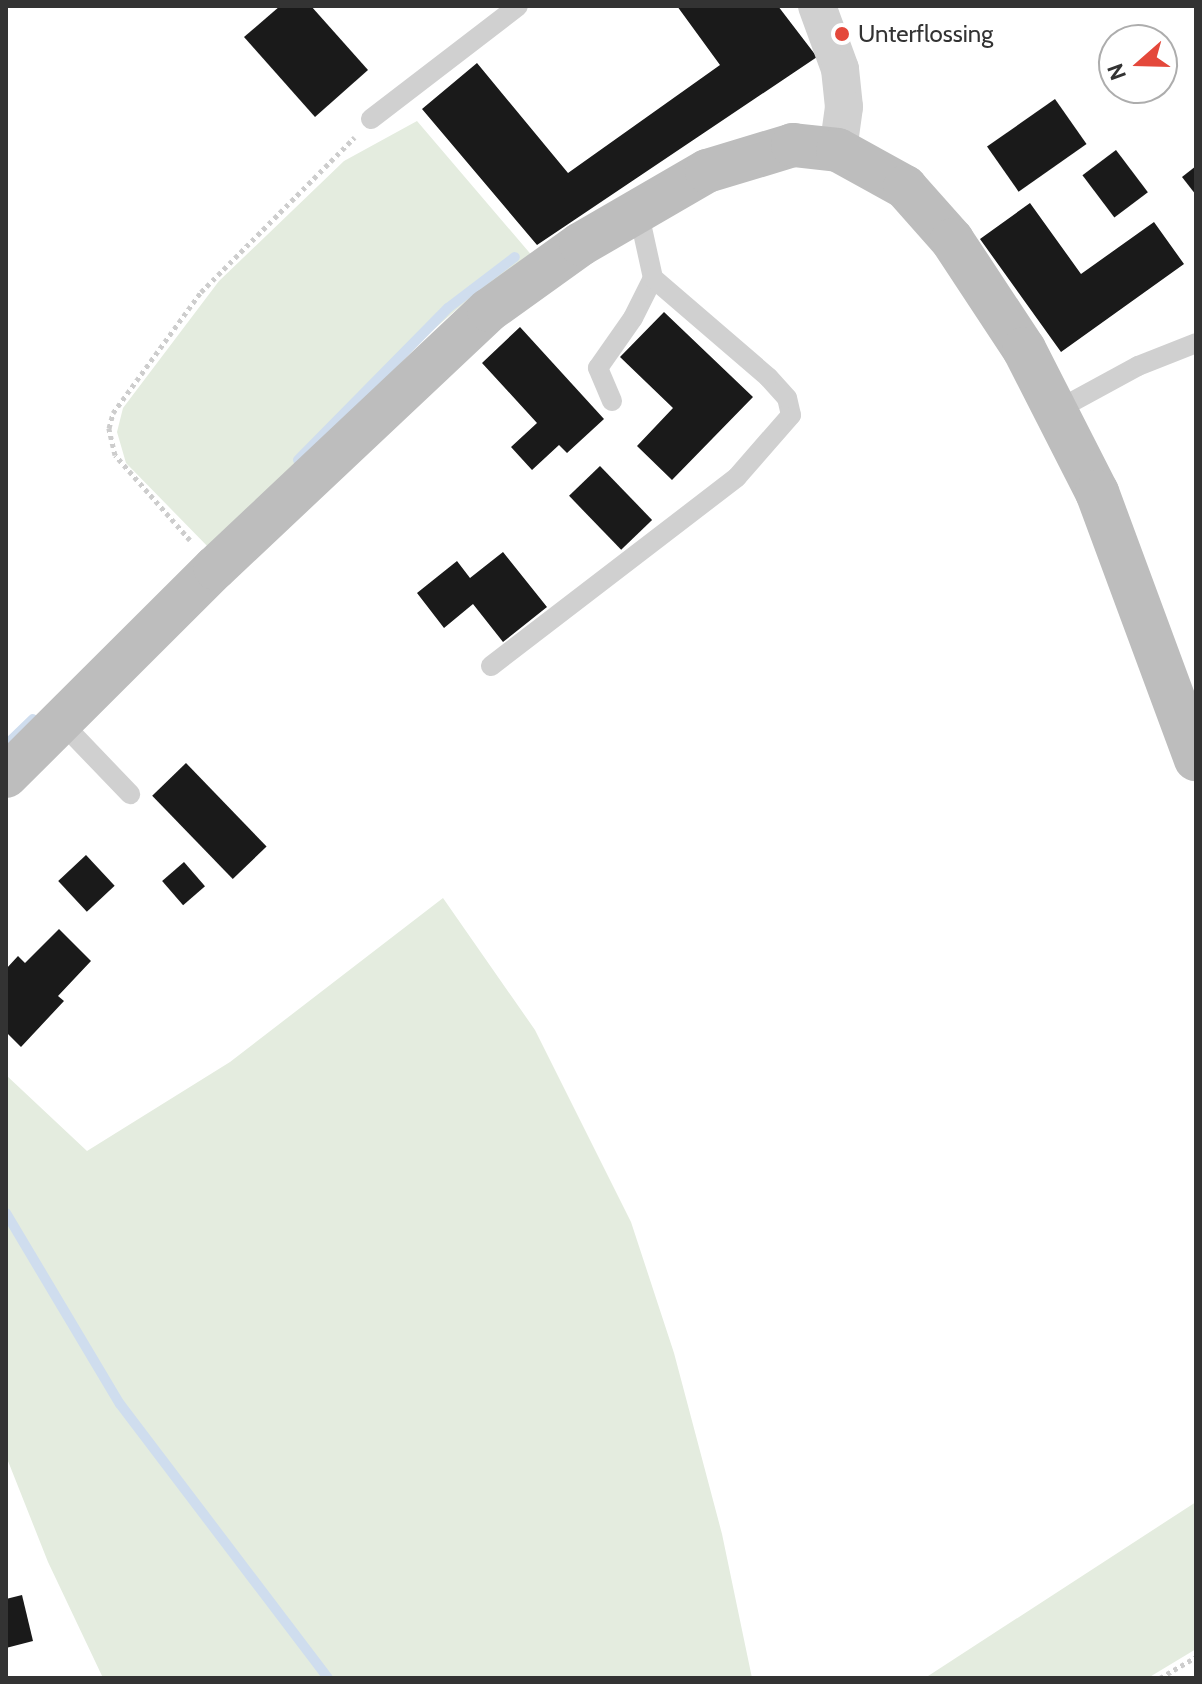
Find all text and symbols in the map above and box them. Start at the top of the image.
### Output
place label: Unterflossing [858,20,993,48]
north arrow [1098,24,1178,104]
marker: Unterflossing [833,25,851,43]
text: N [1102,60,1132,84]

